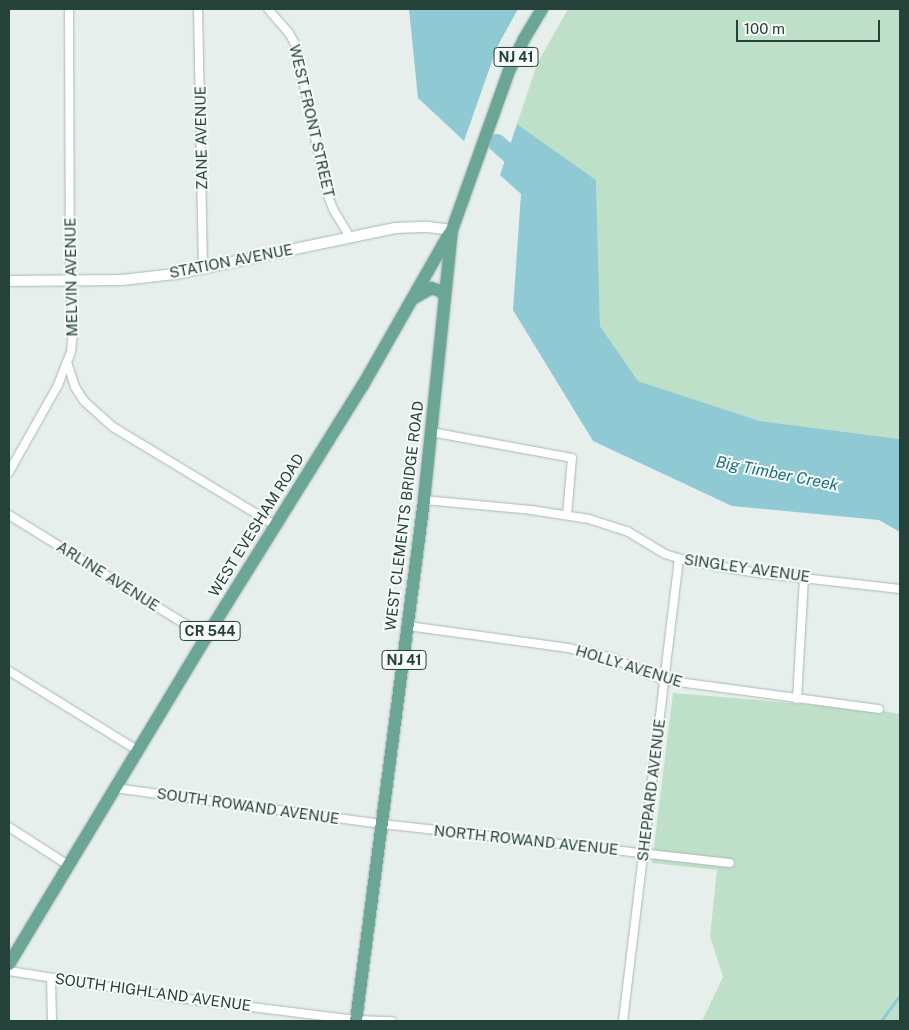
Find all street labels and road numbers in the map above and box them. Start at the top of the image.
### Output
street label: WEST FRONT STREET [286,43,338,199]
road number: NJ 41 [494,46,538,68]
street label: ZANE AVENUE [191,86,211,190]
street label: MELVIN AVENUE [61,217,81,337]
street label: STATION AVENUE [168,240,294,282]
street label: WEST CLEMENTS BRIDGE ROAD [381,400,427,632]
street label: WEST EVESHAM ROAD [205,450,307,600]
street label: ARLINE AVENUE [53,537,163,615]
street label: SINGLEY AVENUE [683,550,811,586]
road number: CR 544 [179,620,241,642]
street label: HOLLY AVENUE [573,641,685,691]
road number: NJ 41 [382,648,426,672]
street label: SHEPPARD AVENUE [633,718,669,862]
street label: SOUTH ROWAND AVENUE [156,784,340,828]
street label: NORTH ROWAND AVENUE [433,821,619,859]
street label: SOUTH HIGHLAND AVENUE [54,969,252,1015]

